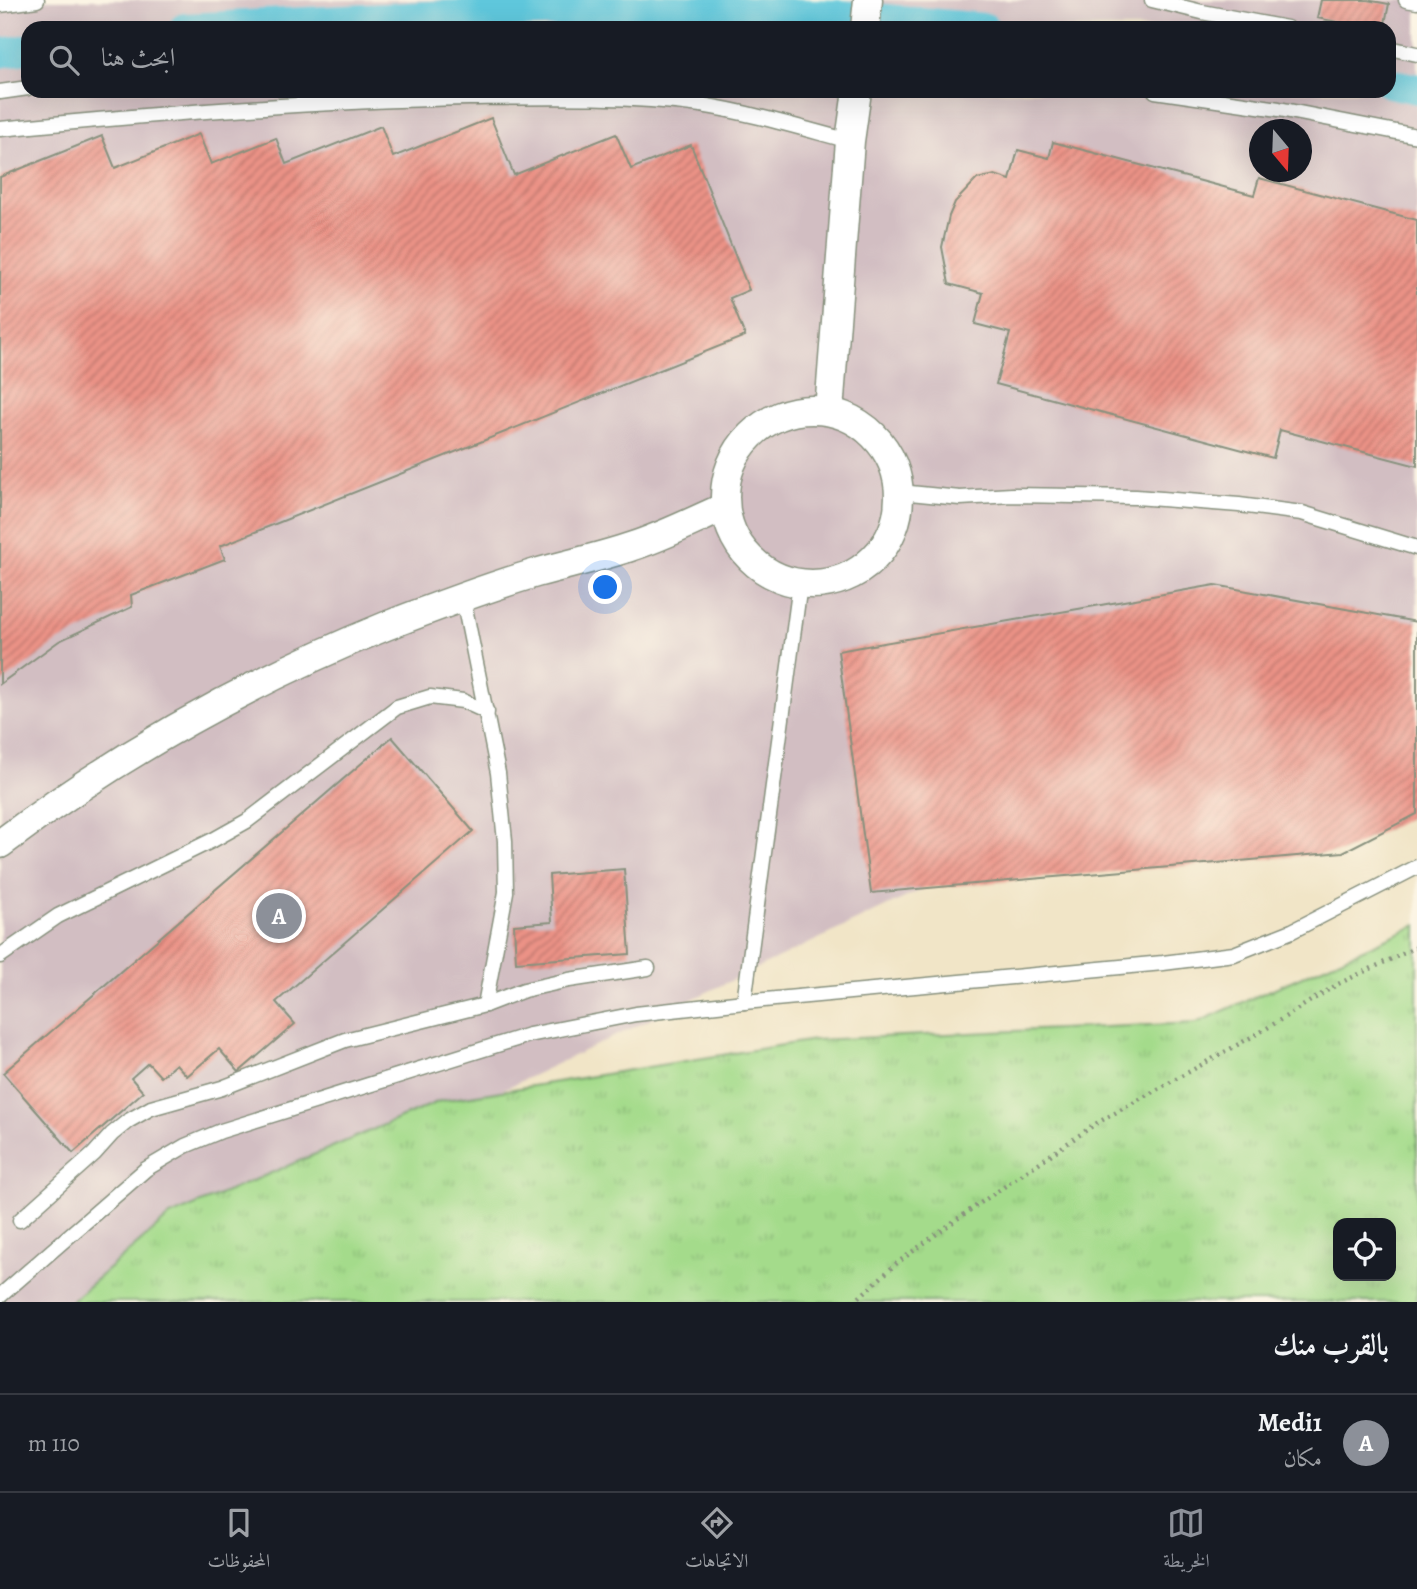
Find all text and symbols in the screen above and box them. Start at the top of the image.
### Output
search box [21,21,1396,98]
text: ابحث هنا [101,40,176,75]
icon: search [45,41,83,79]
north arrow [1249,119,1312,182]
your location [588,570,622,604]
pin: A [256,890,302,942]
map controls [1333,1218,1396,1281]
button: locate [1333,1218,1396,1281]
text: بالقرب منك [1273,1325,1389,1365]
text: Medi1 [1258,1405,1322,1440]
text: 110 m [28,1428,80,1459]
text: A [1359,1428,1373,1459]
text: مكان [1283,1443,1322,1474]
tab: المحفوظات [207,1504,270,1579]
tab: الاتجاهات [685,1504,748,1579]
tab: الخريطة [1163,1504,1210,1579]

